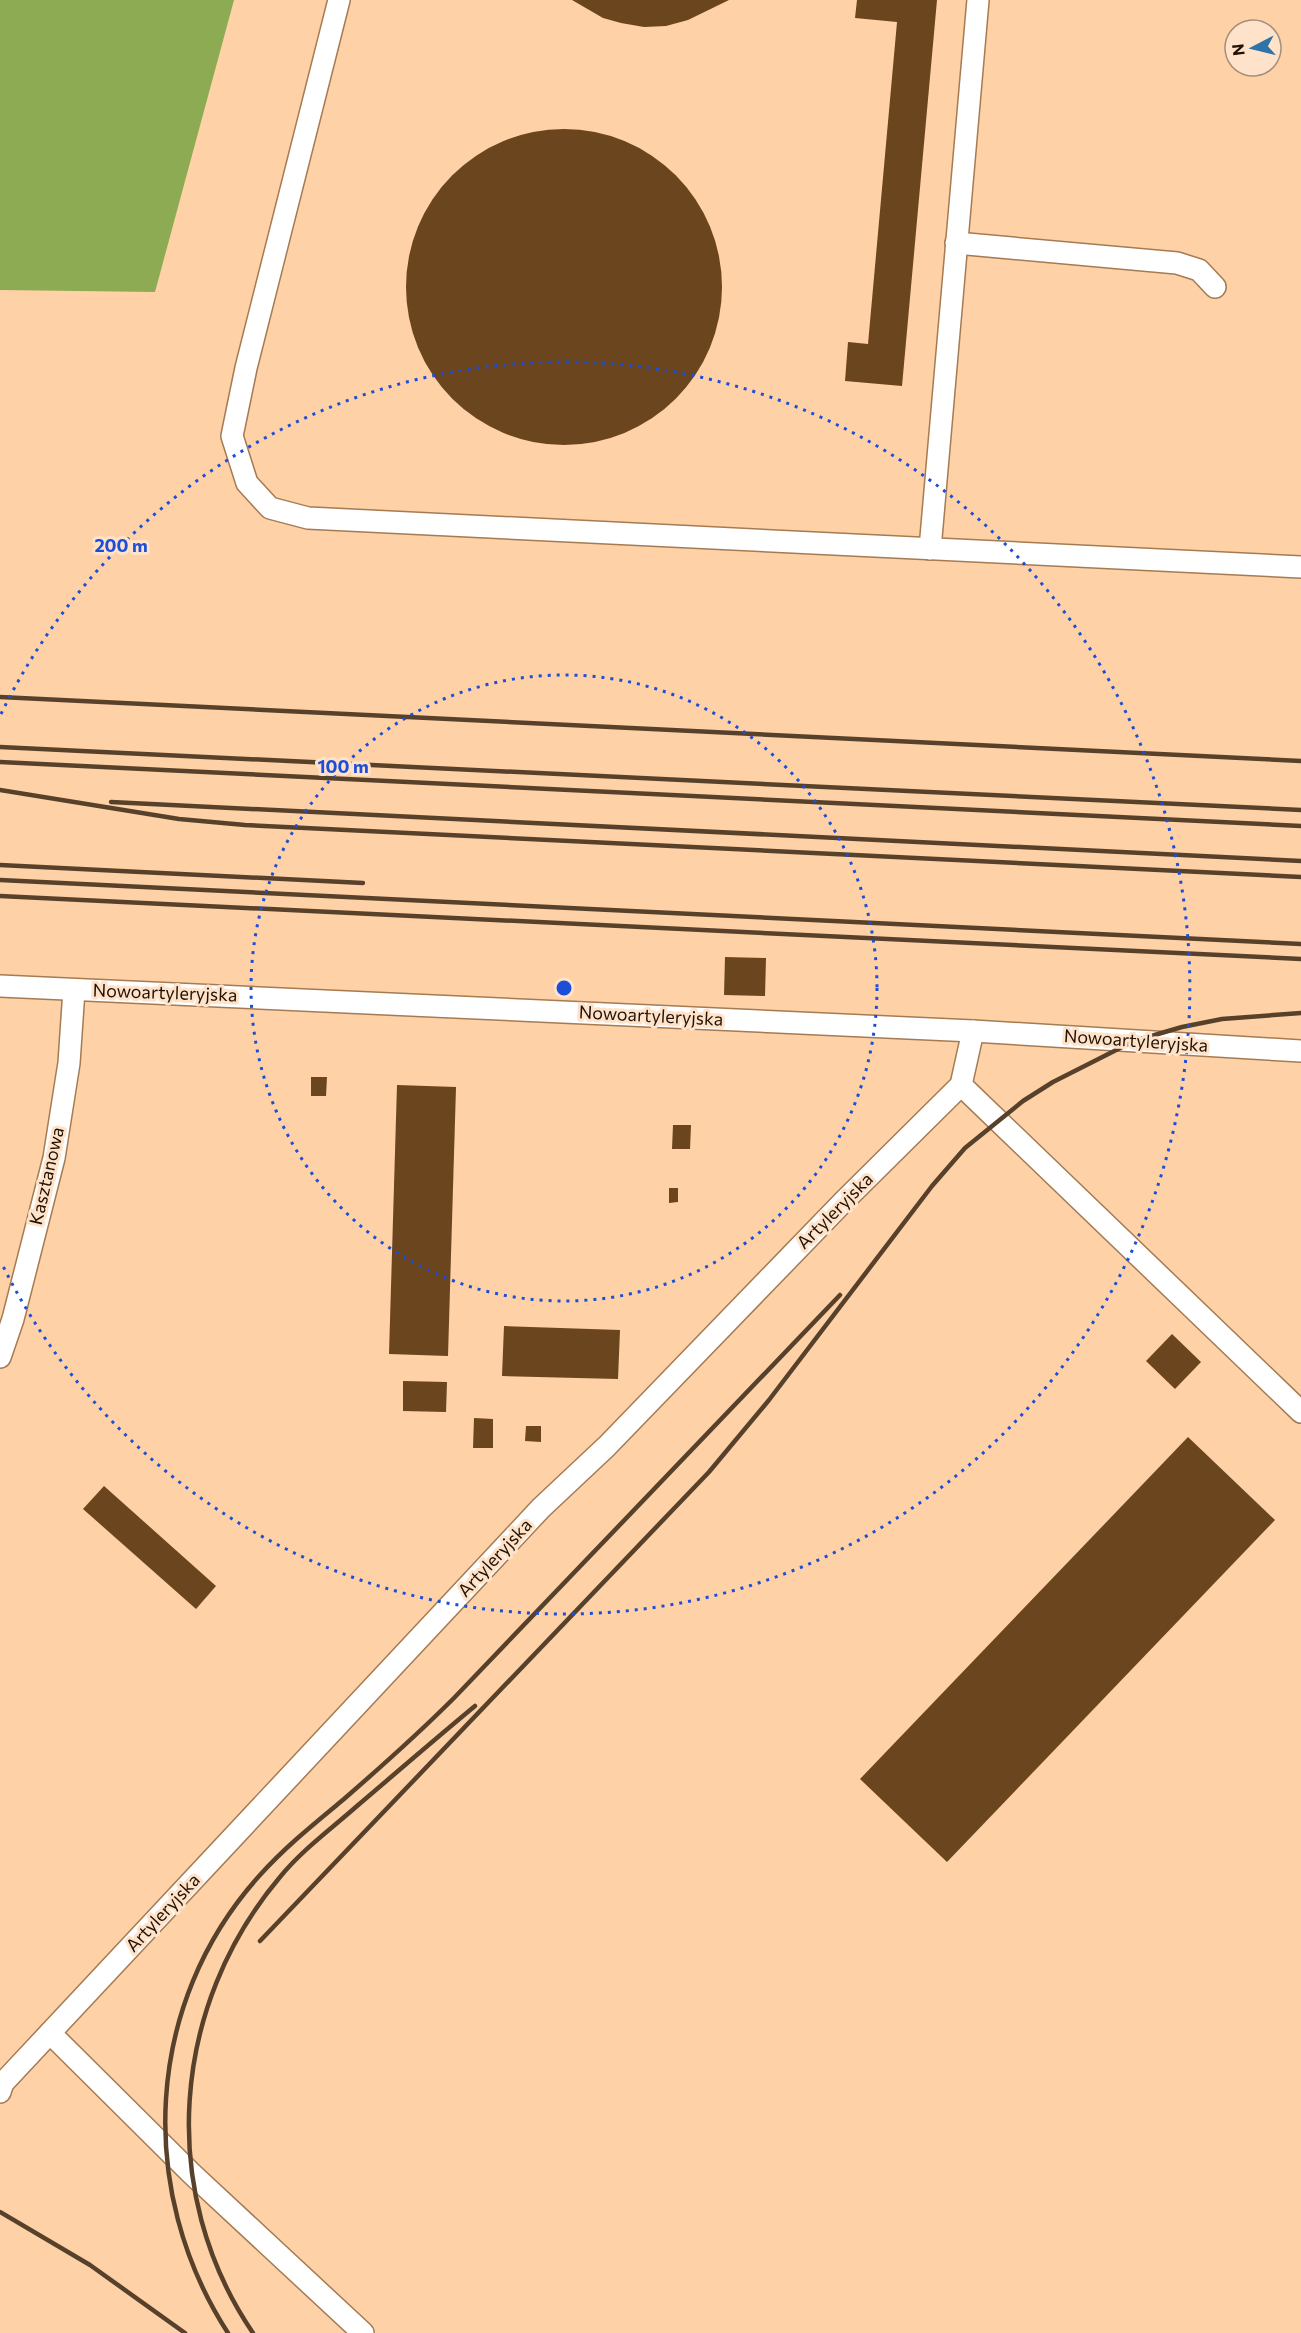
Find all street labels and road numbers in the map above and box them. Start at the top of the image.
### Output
street label: Nowoartyleryjska [92,978,238,1006]
street label: Nowoartyleryjska [578,1000,724,1030]
street label: Nowoartyleryjska [1063,1024,1209,1056]
street label: Kasztanowa [24,1125,68,1227]
street label: Artyleryjska [792,1168,877,1253]
street label: Artyleryjska [453,1514,536,1601]
street label: Artyleryjska [121,1869,204,1956]

